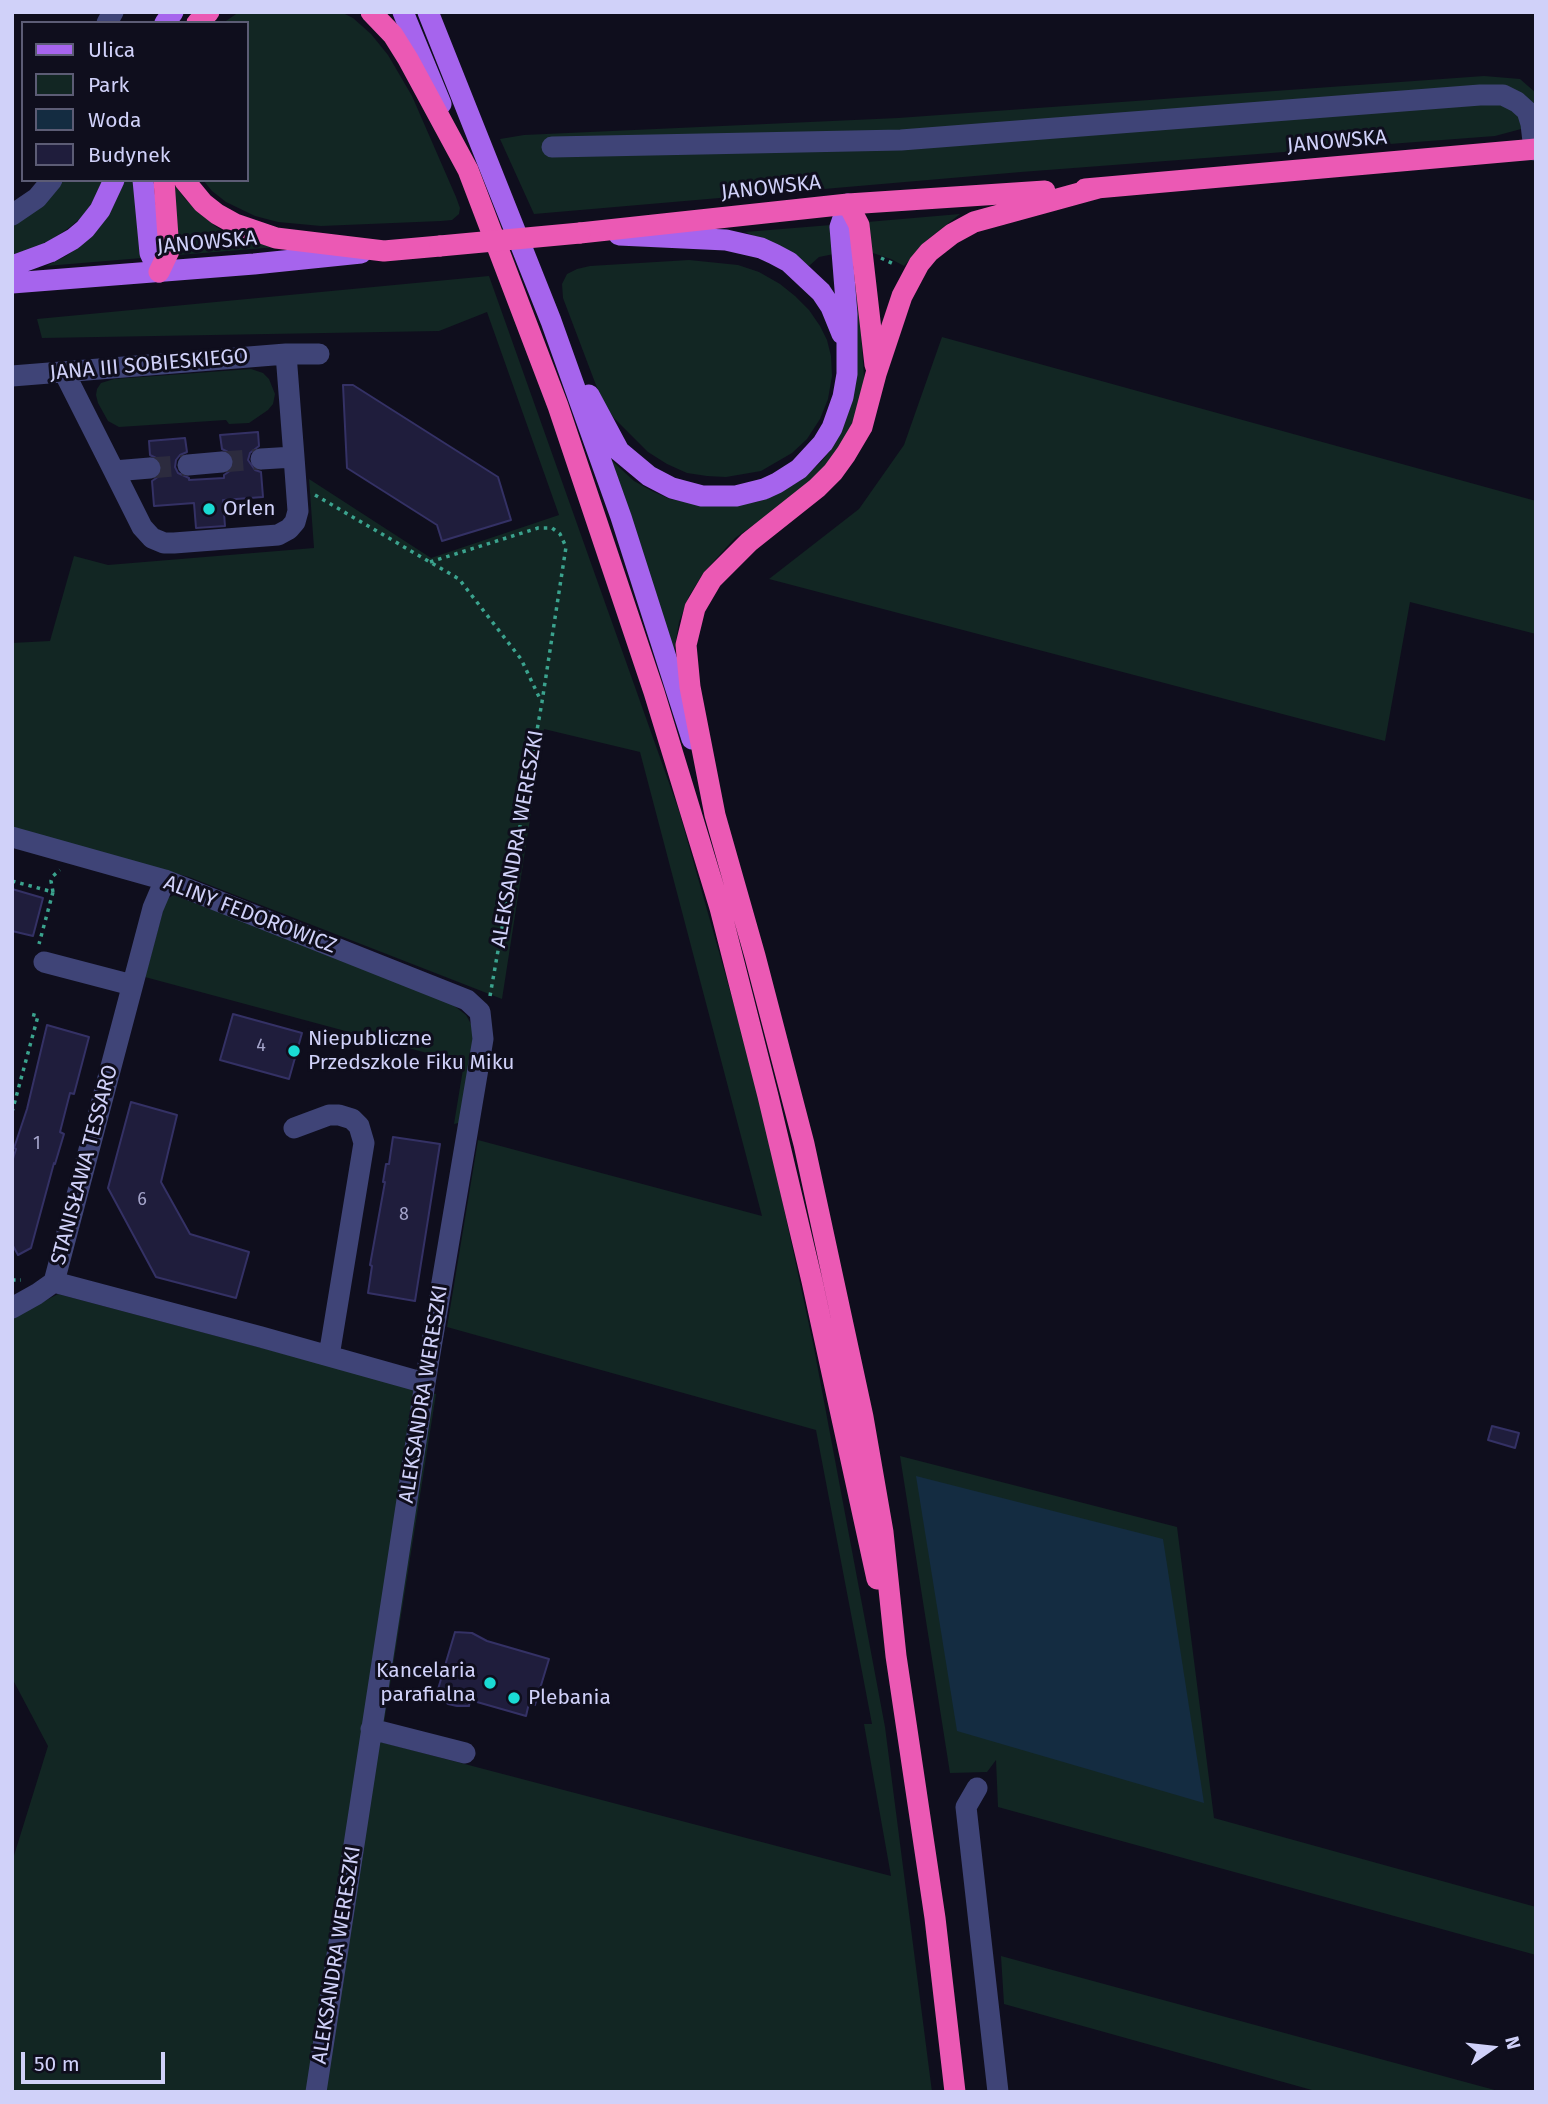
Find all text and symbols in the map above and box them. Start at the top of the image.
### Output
legend [21,21,248,182]
text: Ulica [88,37,135,63]
text: Park [88,72,129,98]
text: Woda [88,107,141,133]
street label: JANOWSKA [1286,125,1388,159]
text: Budynek [88,142,170,168]
street label: JANOWSKA [720,170,822,206]
street label: JANOWSKA [156,226,258,260]
street label: JANA III SOBIESKIEGO [49,344,249,386]
place label: Orlen [223,496,275,522]
marker: Orlen [201,501,217,517]
street label: ALEKSANDRA WERESZKI [486,728,550,950]
street label: ALINY FEDOROWICZ [160,870,340,960]
place label: Niepubliczne Przedszkole Fiku Miku [308,1026,515,1076]
house number: 4 [256,1035,266,1057]
marker: Niepubliczne Przedszkole Fiku Miku [286,1043,302,1059]
street label: STANISŁAWA TESSARO [46,1062,124,1268]
house number: 1 [33,1133,41,1155]
house number: 6 [137,1189,147,1211]
house number: 8 [399,1204,409,1226]
street label: ALEKSANDRA WERESZKI [394,1283,454,1505]
place label: Kancelaria parafialna [376,1658,476,1708]
marker: Kancelaria parafialna [482,1675,498,1691]
place label: Plebania [528,1685,611,1711]
marker: Plebania [506,1690,522,1706]
street label: ALEKSANDRA WERESZKI [307,1844,367,2066]
north arrow [1457,2013,1527,2083]
text: N [1500,2034,1526,2052]
scale bar [24,2038,168,2082]
text: 50 m [34,2051,80,2077]

